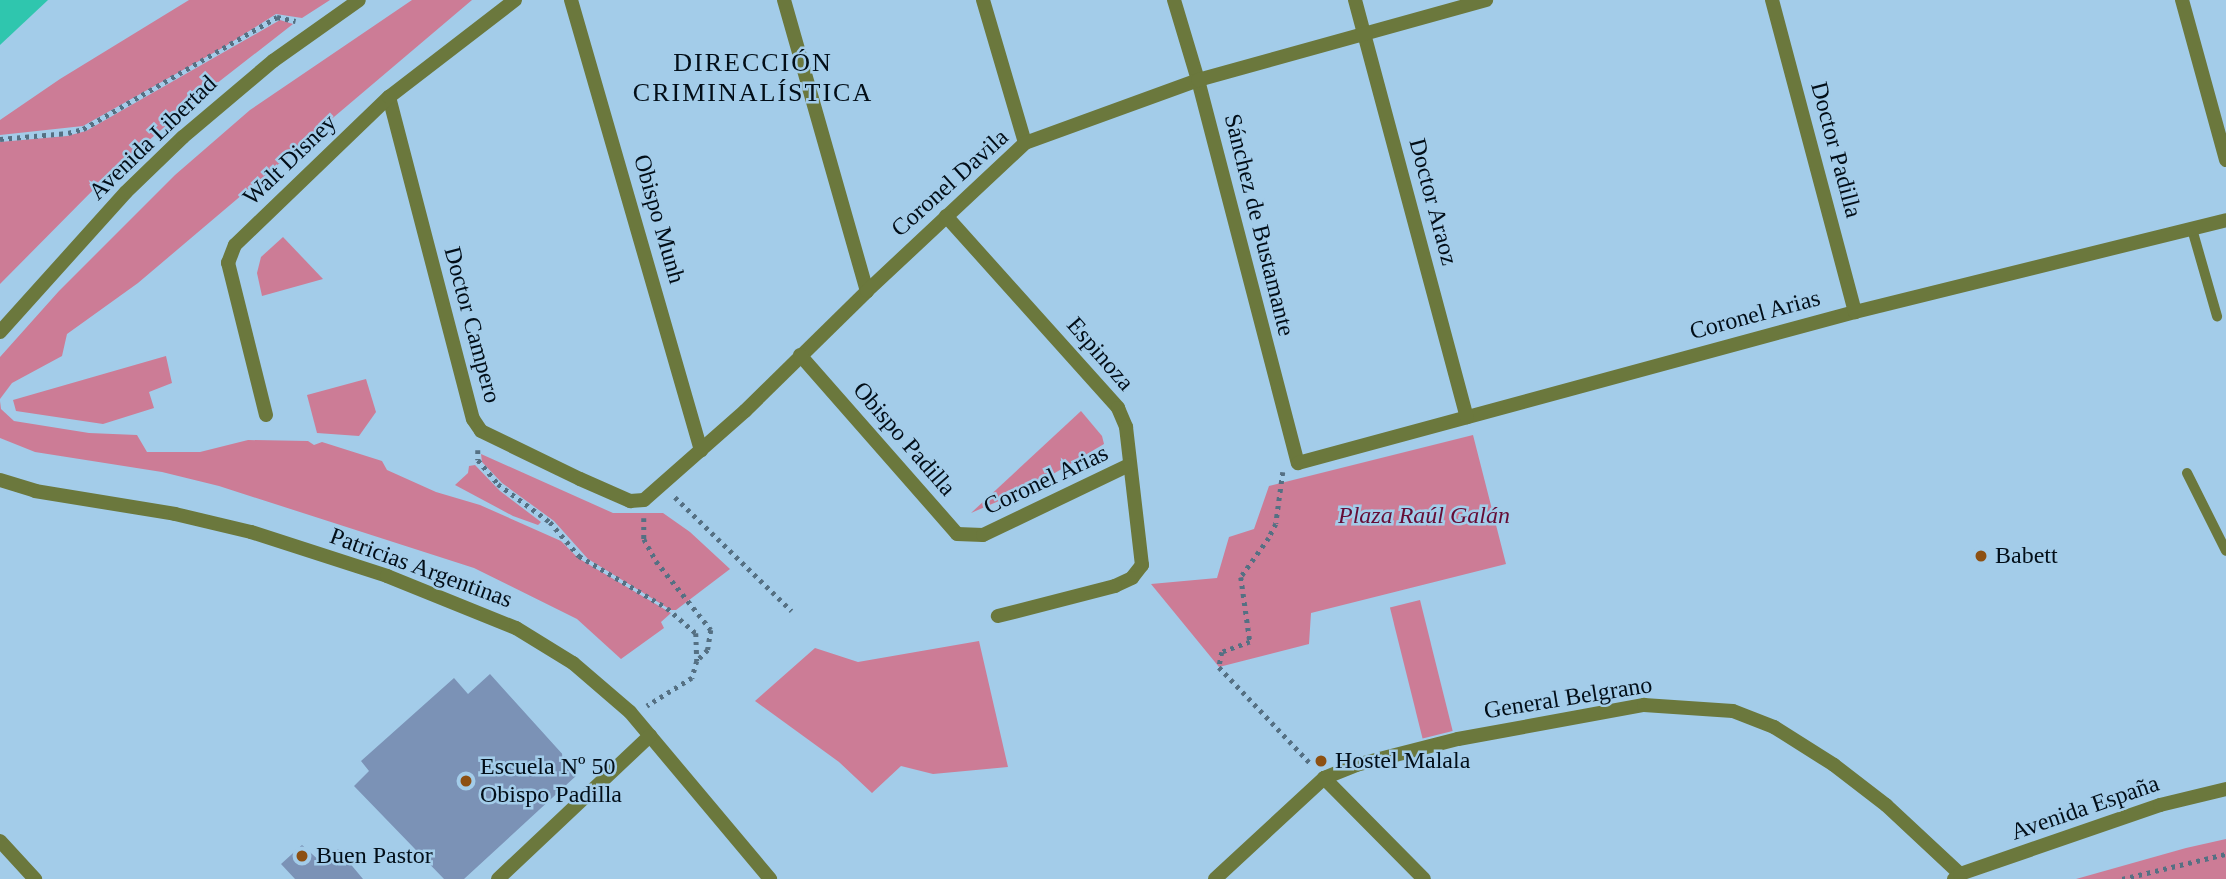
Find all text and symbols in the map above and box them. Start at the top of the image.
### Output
district label: DIRECCIÓN CRIMINALÍSTICA [635,47,871,108]
street label: Avenida Libertad [83,70,223,206]
street label: Doctor Padilla [1804,79,1868,221]
street label: Walt Disney [237,108,343,212]
street label: Sánchez de Bustamante [1217,111,1301,339]
street label: Coronel Davila [886,123,1014,243]
street label: Doctor Araoz [1402,135,1464,269]
street label: Obispo Munh [627,151,691,287]
street label: Doctor Campero [437,244,507,406]
street label: Coronel Arias [1686,284,1824,346]
street label: Espinoza [1060,311,1140,397]
street label: Obispo Padilla [847,376,961,502]
street label: Coronel Arias [979,438,1113,522]
park label: Plaza Raúl Galán [1338,502,1510,530]
street label: Patricias Argentinas [325,521,517,615]
place label: Babett [1995,542,2058,570]
marker: Babett [1973,548,1989,564]
street label: General Belgrano [1482,670,1654,726]
place label: Hostel Malala [1335,747,1470,775]
place label: Escuela Nº 50 Obispo Padilla [480,753,622,809]
marker: Hostel Malala [1313,753,1329,769]
street label: Avenida España [2007,769,2163,847]
marker: Escuela Nº 50 Obispo Padilla [458,773,474,789]
place label: Buen Pastor [316,842,433,870]
marker: Buen Pastor [294,848,310,864]

